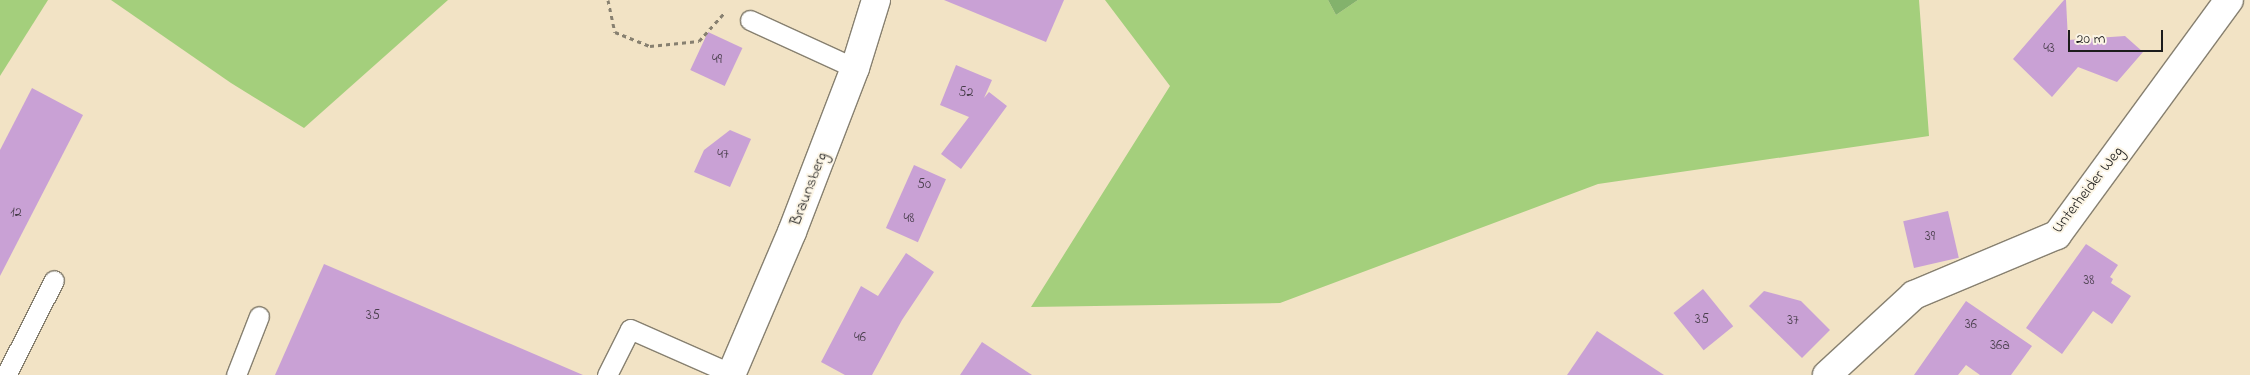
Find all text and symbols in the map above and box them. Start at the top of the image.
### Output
scale bar [2070,20,2165,52]
text: 20 m [2076,28,2105,50]
house number: 43 [2043,41,2055,57]
house number: 49 [712,52,722,68]
house number: 52 [959,85,973,101]
street label: Unterheider Weg [2048,143,2128,237]
house number: 47 [717,147,729,163]
street label: Braunsberg [786,149,832,229]
house number: 50 [917,177,931,193]
house number: 12 [10,205,22,221]
house number: 48 [903,211,915,227]
house number: 39 [1925,229,1935,245]
house number: 38 [2083,273,2095,289]
house number: 35 [366,308,380,324]
house number: 35 [1695,312,1709,328]
house number: 37 [1787,313,1799,329]
house number: 36 [1965,317,1977,333]
house number: 46 [854,330,866,346]
house number: 36a [1990,338,2010,354]

